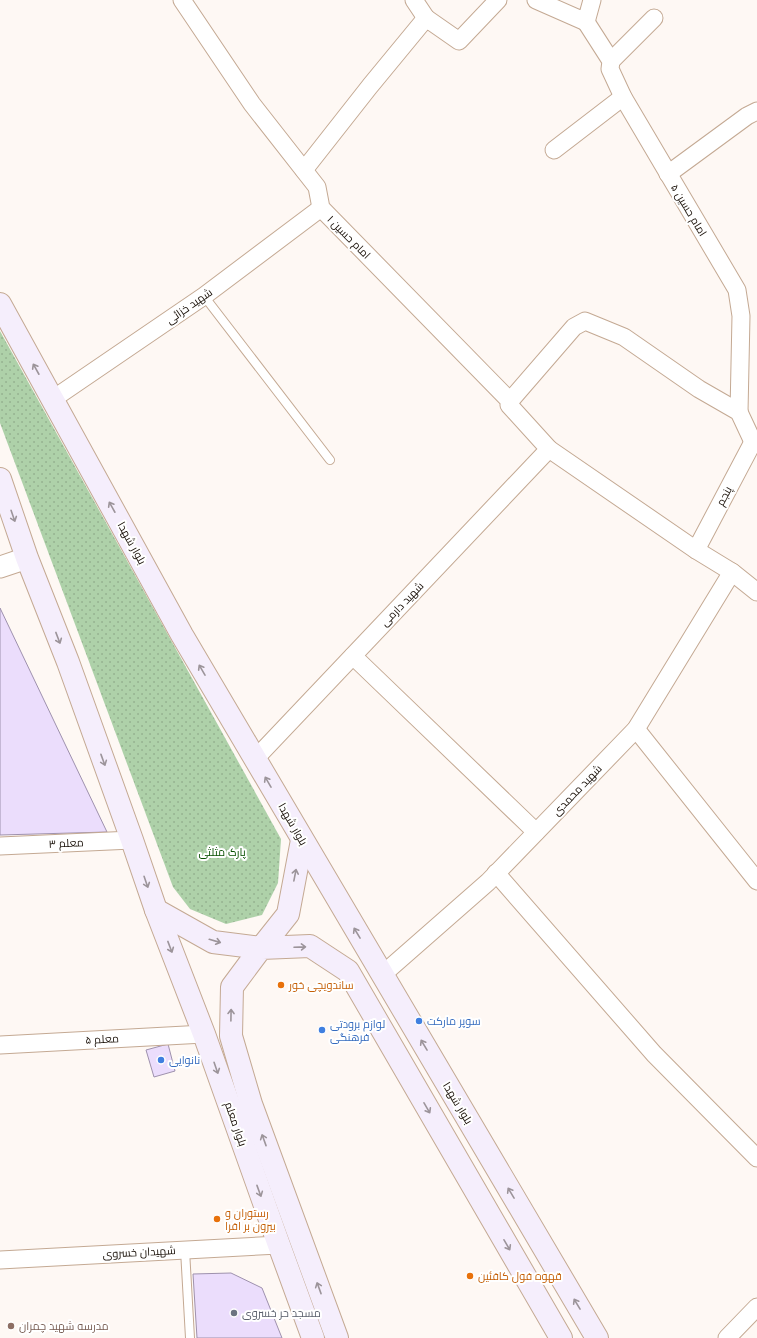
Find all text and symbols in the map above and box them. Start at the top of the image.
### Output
street label: امام حسین ۵ [667,181,710,239]
street label: امام حسین ۱ [324,212,374,262]
street label: شهید خزائی [163,285,215,327]
one-way arrow [32,363,40,375]
street label: پنجم [713,484,736,509]
one-way arrow [108,501,116,513]
one-way arrow [9,510,17,522]
street label: بلوار شهدا [115,519,149,567]
street label: شهید دارمی [377,579,427,629]
one-way arrow [55,631,63,643]
one-way arrow [198,664,206,676]
one-way arrow [100,753,108,765]
street label: شهید محمدی [549,762,605,818]
one-way arrow [264,776,272,788]
street label: بلوار شهدا [275,800,311,848]
street label: معلم ۳ [48,835,84,852]
park label: پارک مثلثی [198,845,246,859]
one-way arrow [292,869,300,882]
one-way arrow [143,876,150,889]
one-way arrow [353,927,361,939]
one-way arrow [208,938,221,945]
one-way arrow [166,940,174,952]
one-way arrow [293,943,306,951]
place label: ساندویچی خور [288,978,354,992]
marker: ساندویچی خور [276,980,286,990]
one-way arrow [227,1009,235,1022]
place label: سوپر مارکت [427,1014,481,1028]
marker: سوپر مارکت [414,1016,424,1026]
place label: لوازم برودتی فرهنگی [330,1017,385,1044]
marker: لوازم برودتی فرهنگی [317,1025,327,1035]
street label: معلم ۵ [85,1031,119,1048]
one-way arrow [419,1039,427,1051]
place label: نانوایی [169,1053,200,1067]
marker: نانوایی [156,1055,166,1065]
one-way arrow [213,1061,220,1074]
street label: بلوار شهدا [440,1079,476,1127]
street label: بلوار معلم [221,1100,250,1148]
one-way arrow [424,1102,432,1114]
one-way arrow [260,1135,268,1147]
one-way arrow [256,1184,264,1196]
one-way arrow [507,1187,515,1199]
place label: رستوران و بيرون بر افرا [225,1206,276,1233]
marker: رستوران و بيرون بر افرا [212,1214,222,1224]
one-way arrow [503,1239,511,1251]
street label: شهیدان خسروی [102,1243,176,1261]
place label: قهوه فول کافئین [478,1269,562,1283]
marker: قهوه فول کافئین [465,1271,475,1281]
one-way arrow [315,1282,322,1295]
one-way arrow [573,1298,581,1310]
place label: مسجد حر خسروی [242,1306,321,1320]
marker: مسجد حر خسروی [229,1308,239,1318]
place label: مدرسه شهید چمران [19,1319,109,1333]
marker: مدرسه شهید چمران [6,1321,16,1331]

